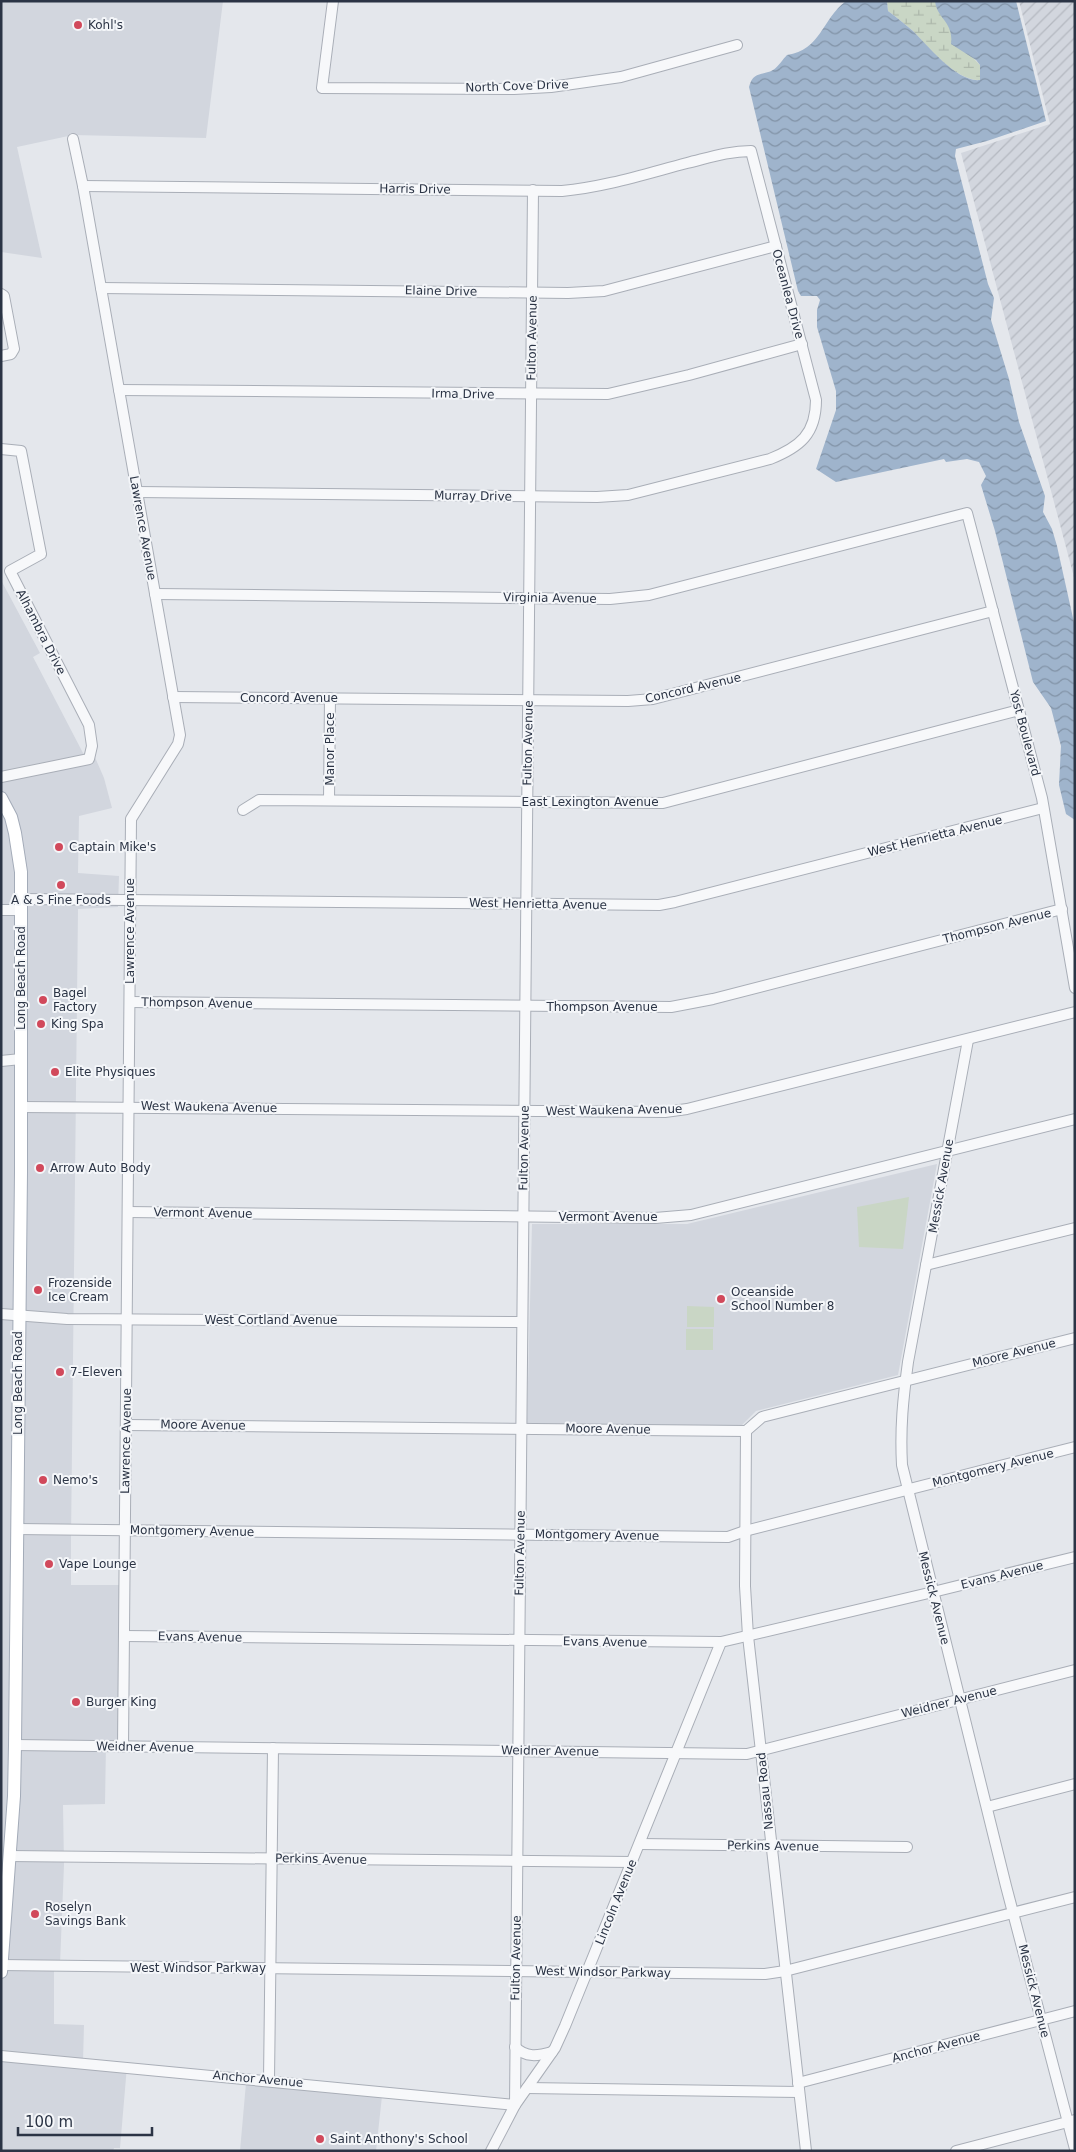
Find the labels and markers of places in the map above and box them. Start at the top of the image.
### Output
place label: Kohl's [88,18,123,32]
marker: Kohl's [72,19,84,31]
place label: Captain Mike's [69,840,156,854]
marker: Captain Mike's [53,841,65,853]
marker: A & S Fine Foods [55,879,67,891]
place label: A & S Fine Foods [11,893,111,907]
place label: Bagel Factory [53,986,97,1014]
marker: Bagel Factory [37,994,49,1006]
place label: King Spa [51,1017,104,1031]
marker: King Spa [35,1018,47,1030]
place label: Elite Physiques [65,1065,156,1079]
marker: Elite Physiques [49,1066,61,1078]
place label: Arrow Auto Body [50,1161,151,1175]
marker: Arrow Auto Body [34,1162,46,1174]
place label: Frozenside Ice Cream [48,1276,112,1304]
marker: Frozenside Ice Cream [32,1284,44,1296]
place label: Oceanside School Number 8 [731,1285,834,1313]
marker: Oceanside School Number 8 [715,1293,727,1305]
place label: 7-Eleven [70,1365,122,1379]
marker: 7-Eleven [54,1366,66,1378]
place label: Nemo's [53,1473,98,1487]
marker: Nemo's [37,1474,49,1486]
place label: Vape Lounge [59,1557,136,1571]
marker: Vape Lounge [43,1558,55,1570]
place label: Burger King [86,1695,157,1709]
marker: Burger King [70,1696,82,1708]
place label: Roselyn Savings Bank [45,1900,126,1928]
marker: Roselyn Savings Bank [29,1908,41,1920]
place label: Saint Anthony's School [330,2132,468,2146]
marker: Saint Anthony's School [314,2133,326,2145]

